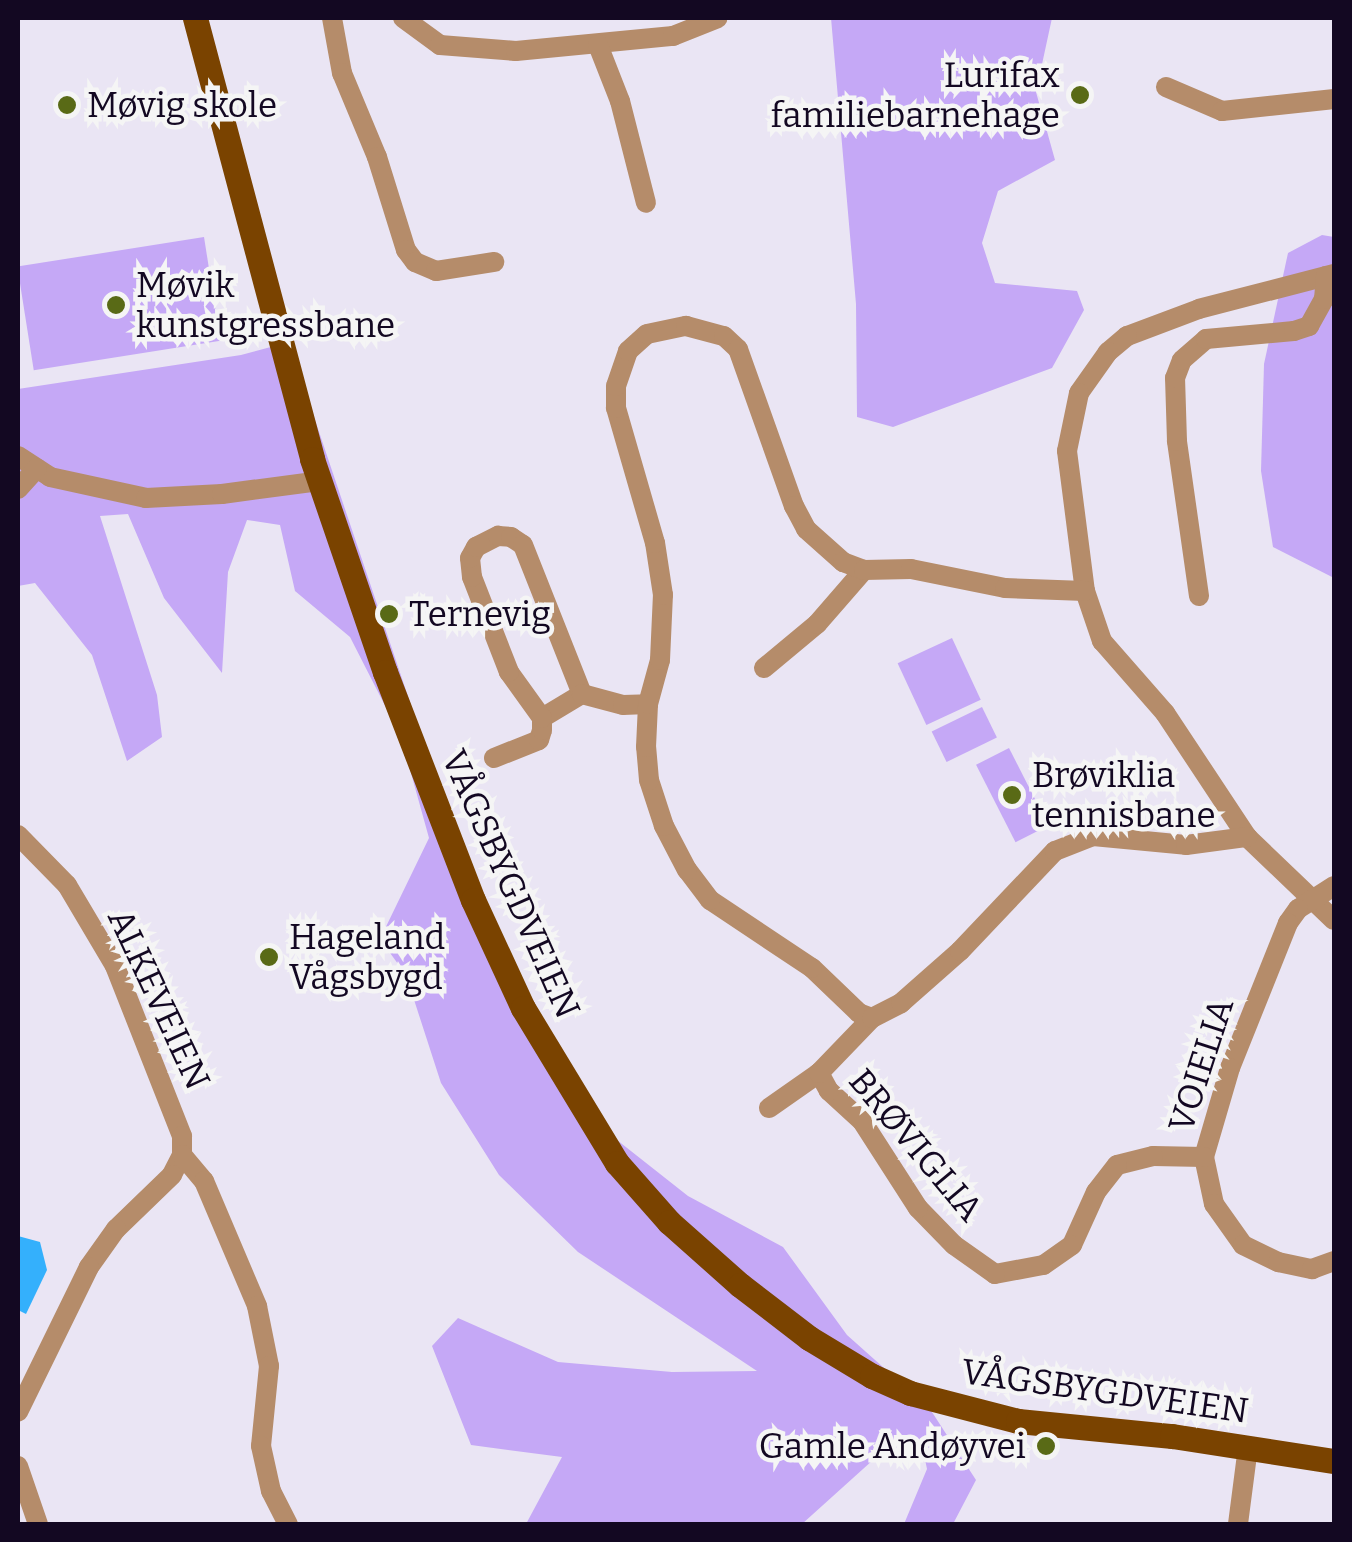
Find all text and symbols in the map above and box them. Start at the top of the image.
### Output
place label: Lurifax familiebarnehage [771,54,1060,136]
place label: Møvig skole [87,84,277,126]
marker: Lurifax familiebarnehage [1069,84,1091,106]
marker: Møvig skole [56,94,78,116]
place label: Møvik kunstgressbane [136,264,395,346]
marker: Møvik kunstgressbane [105,294,127,316]
place label: Ternevig [409,593,551,635]
marker: Ternevig [378,603,400,625]
street label: VÅGSBYGDVEIEN [433,743,589,1025]
place label: Brøviklia tennisbane [1032,754,1216,836]
marker: Brøviklia tennisbane [1001,784,1023,806]
street label: ALKEVEIEN [99,902,219,1096]
place label: Hageland Vågsbygd [289,916,445,998]
marker: Hageland Vågsbygd [258,946,280,968]
street label: VOIELIA [1160,993,1242,1137]
street label: BRØVIGLIA [840,1060,992,1230]
street label: VÅGSBYGDVEIEN [959,1350,1251,1432]
place label: Gamle Andøyvei [759,1425,1026,1467]
marker: Gamle Andøyvei [1035,1435,1057,1457]

